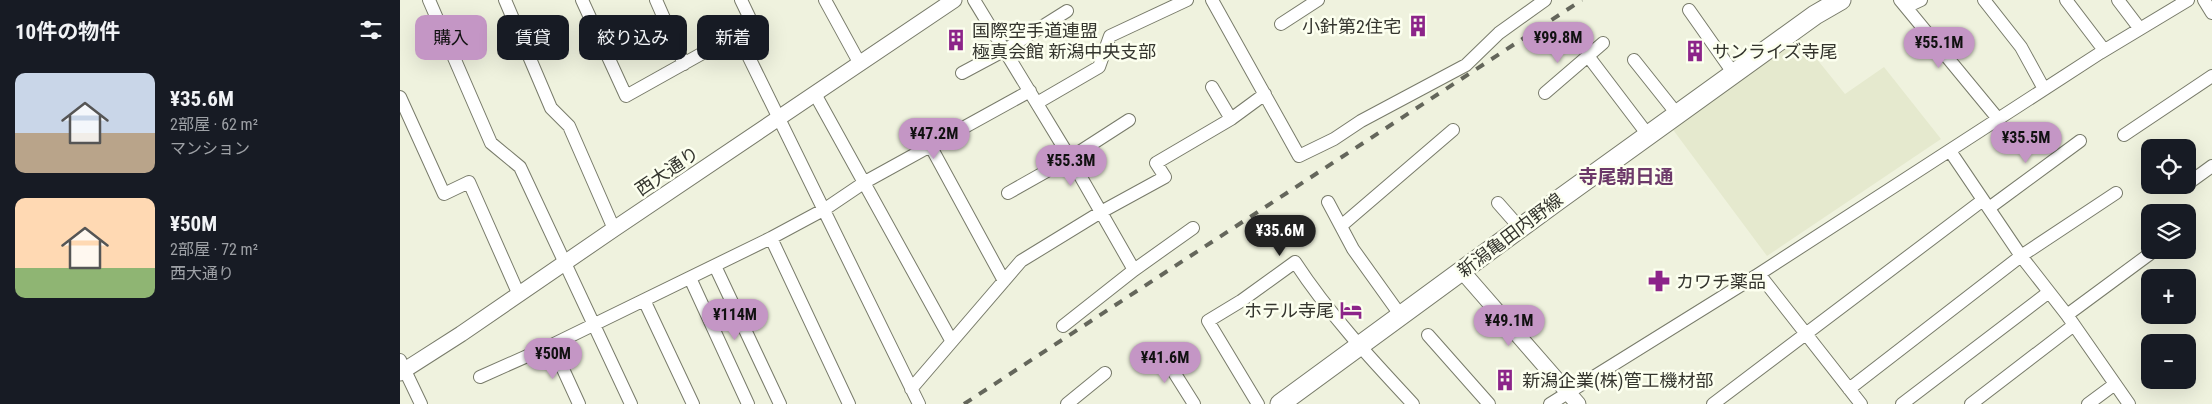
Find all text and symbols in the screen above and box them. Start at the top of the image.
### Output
building icon: 小針第2住宅 [1405,13,1431,39]
chip: 購入 [415,15,487,60]
chip: 賃貸 [497,15,569,60]
chip: 絞り込み [579,15,687,60]
chip: 新着 [697,15,769,60]
icon: filters [357,16,385,44]
place label: 小針第2住宅 [1302,16,1401,37]
text: 10件の物件 [15,20,120,44]
place label: 国際空手道連盟 極真会館 新潟中央支部 [972,20,1156,62]
pin: ¥99.8M [1517,22,1599,64]
building icon: 国際空手道連盟 極真会館 新潟中央支部 [943,27,969,53]
pin: ¥55.1M [1898,27,1980,69]
text: ¥99.8M [1534,28,1582,47]
text: ¥55.1M [1915,33,1963,52]
building icon: サンライズ寺尾 [1682,38,1708,64]
place label: サンライズ寺尾 [1712,41,1837,62]
text: ¥35.6M [170,87,234,111]
icon: home [55,93,115,153]
text: 2部屋 · 62 m² [170,115,258,134]
pin: ¥47.2M [893,118,975,160]
pin: ¥35.5M [1985,121,2067,164]
text: ¥47.2M [910,124,958,143]
text: ¥35.5M [2002,128,2050,147]
text: マンション [170,139,250,158]
map controls [2141,139,2196,389]
button: locate [2141,139,2196,194]
street label: 西大通り [631,142,703,200]
pin: ¥55.3M [1030,144,1112,187]
text: ¥55.3M [1047,151,1095,170]
district label: 寺尾朝日通 [1578,165,1674,188]
street label: 新潟亀田内野線 [1453,189,1567,281]
button: layers [2141,204,2196,259]
text: ¥50M [170,212,217,236]
pin: ¥35.6M [1239,214,1321,257]
icon: home [55,218,115,278]
text: ¥35.6M [1256,221,1304,240]
text: 2部屋 · 72 m² [170,240,258,259]
text: 西大通り [170,264,234,283]
pharmacy icon: カワチ薬品 [1646,268,1672,294]
button: + [2141,269,2196,324]
place label: カワチ薬品 [1676,271,1766,292]
hotel icon: ホテル寺尾 [1338,297,1364,323]
pin: ¥114M [700,298,770,341]
place label: ホテル寺尾 [1244,300,1334,321]
pin: ¥49.1M [1468,304,1550,347]
text: ¥114M [713,305,757,324]
text: ¥49.1M [1485,311,1533,330]
button: − [2141,334,2196,389]
pin: ¥50M [523,338,583,380]
pin: ¥41.6M [1124,342,1206,384]
text: ¥50M [535,344,571,363]
text: ¥41.6M [1141,348,1189,367]
building icon: 新潟企業(株)管工機材部 [1492,367,1518,393]
place label: 新潟企業(株)管工機材部 [1522,370,1713,392]

